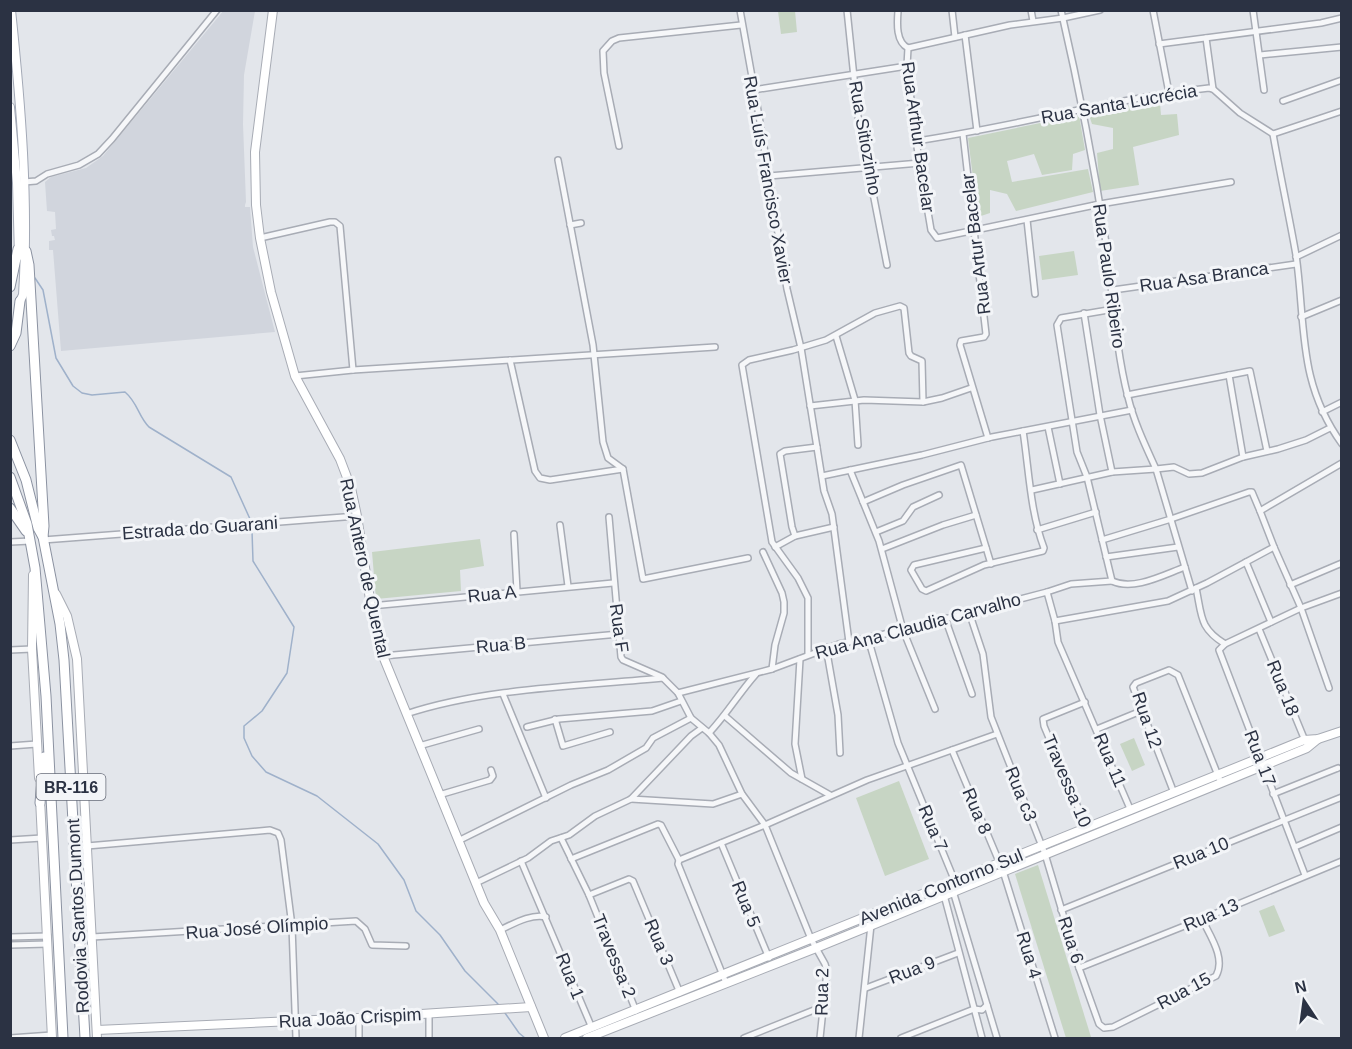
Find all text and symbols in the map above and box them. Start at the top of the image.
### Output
street label: Rua Arthur Bacelar [898,60,938,214]
street label: Rua Luís Francisco Xavier [740,74,796,286]
street label: Rua Sitiozinho [845,79,885,197]
street label: Rua Santa Lucrécia [1039,80,1200,128]
street label: Rua Artur Bacelar [957,172,995,316]
street label: Rua Paulo Ribeiro [1089,202,1129,350]
street label: Rua Asa Branca [1138,258,1271,296]
street label: Rua Antero de Quental [336,476,394,660]
street label: Estrada do Guarani [121,513,279,543]
street label: Rua A [467,581,517,607]
street label: Rua Ana Claudia Carvalho [813,589,1023,663]
street label: Rua F [606,602,632,654]
street label: Rua B [475,633,527,657]
street label: Rua 18 [1263,657,1303,719]
street label: Rua 12 [1128,689,1166,751]
street label: Rua 17 [1240,727,1280,789]
street label: Rua 11 [1090,730,1130,790]
street label: Travessa 10 [1039,732,1095,830]
street label: Rua c3 [1001,764,1041,824]
road number: BR-116 [36,774,106,800]
street label: Rua 8 [958,785,996,837]
street label: Rua 7 [914,802,952,854]
street label: Rodovia Santos Dumont [63,818,93,1014]
street label: Rua 10 [1170,833,1232,873]
street label: Avenida Contorno Sul [856,845,1026,929]
street label: Rua 5 [728,878,764,930]
street label: Rua 13 [1180,894,1242,936]
street label: Travessa 2 [588,911,640,1001]
street label: Rua José Olímpio [185,913,329,943]
street label: Rua 6 [1054,914,1088,966]
street label: Rua 3 [640,916,678,968]
street label: Rua 4 [1012,929,1046,981]
street label: Rua 1 [552,950,588,1002]
street label: Rua 9 [886,952,938,988]
street label: Rua 2 [812,968,832,1016]
street label: Rua 15 [1154,969,1214,1013]
north arrow [1274,971,1334,1031]
text: N [1293,977,1308,996]
street label: Rua João Crispim [278,1004,422,1032]

